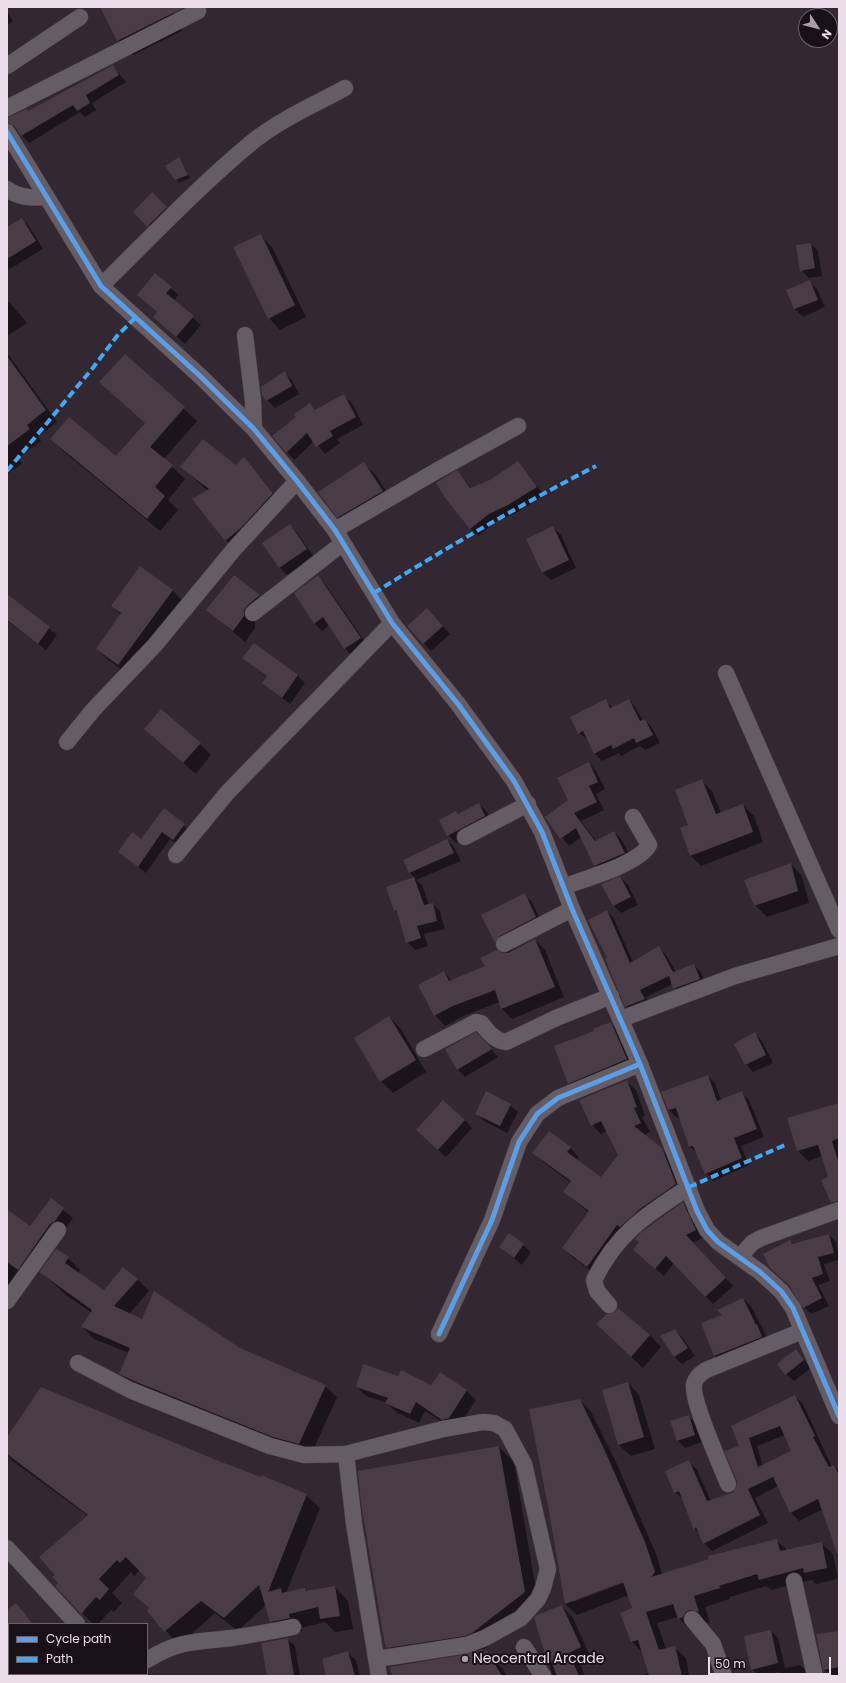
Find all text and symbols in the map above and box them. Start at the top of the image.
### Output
north arrow [798,8,838,48]
text: N [818,26,836,43]
legend [8,1623,148,1675]
text: Cycle path [46,1630,111,1647]
scale bar [710,1649,833,1675]
text: Path [46,1650,73,1667]
place label: Neocentral Arcade [473,1651,604,1667]
marker: Neocentral Arcade [460,1654,470,1664]
text: 50 m [715,1655,746,1672]

